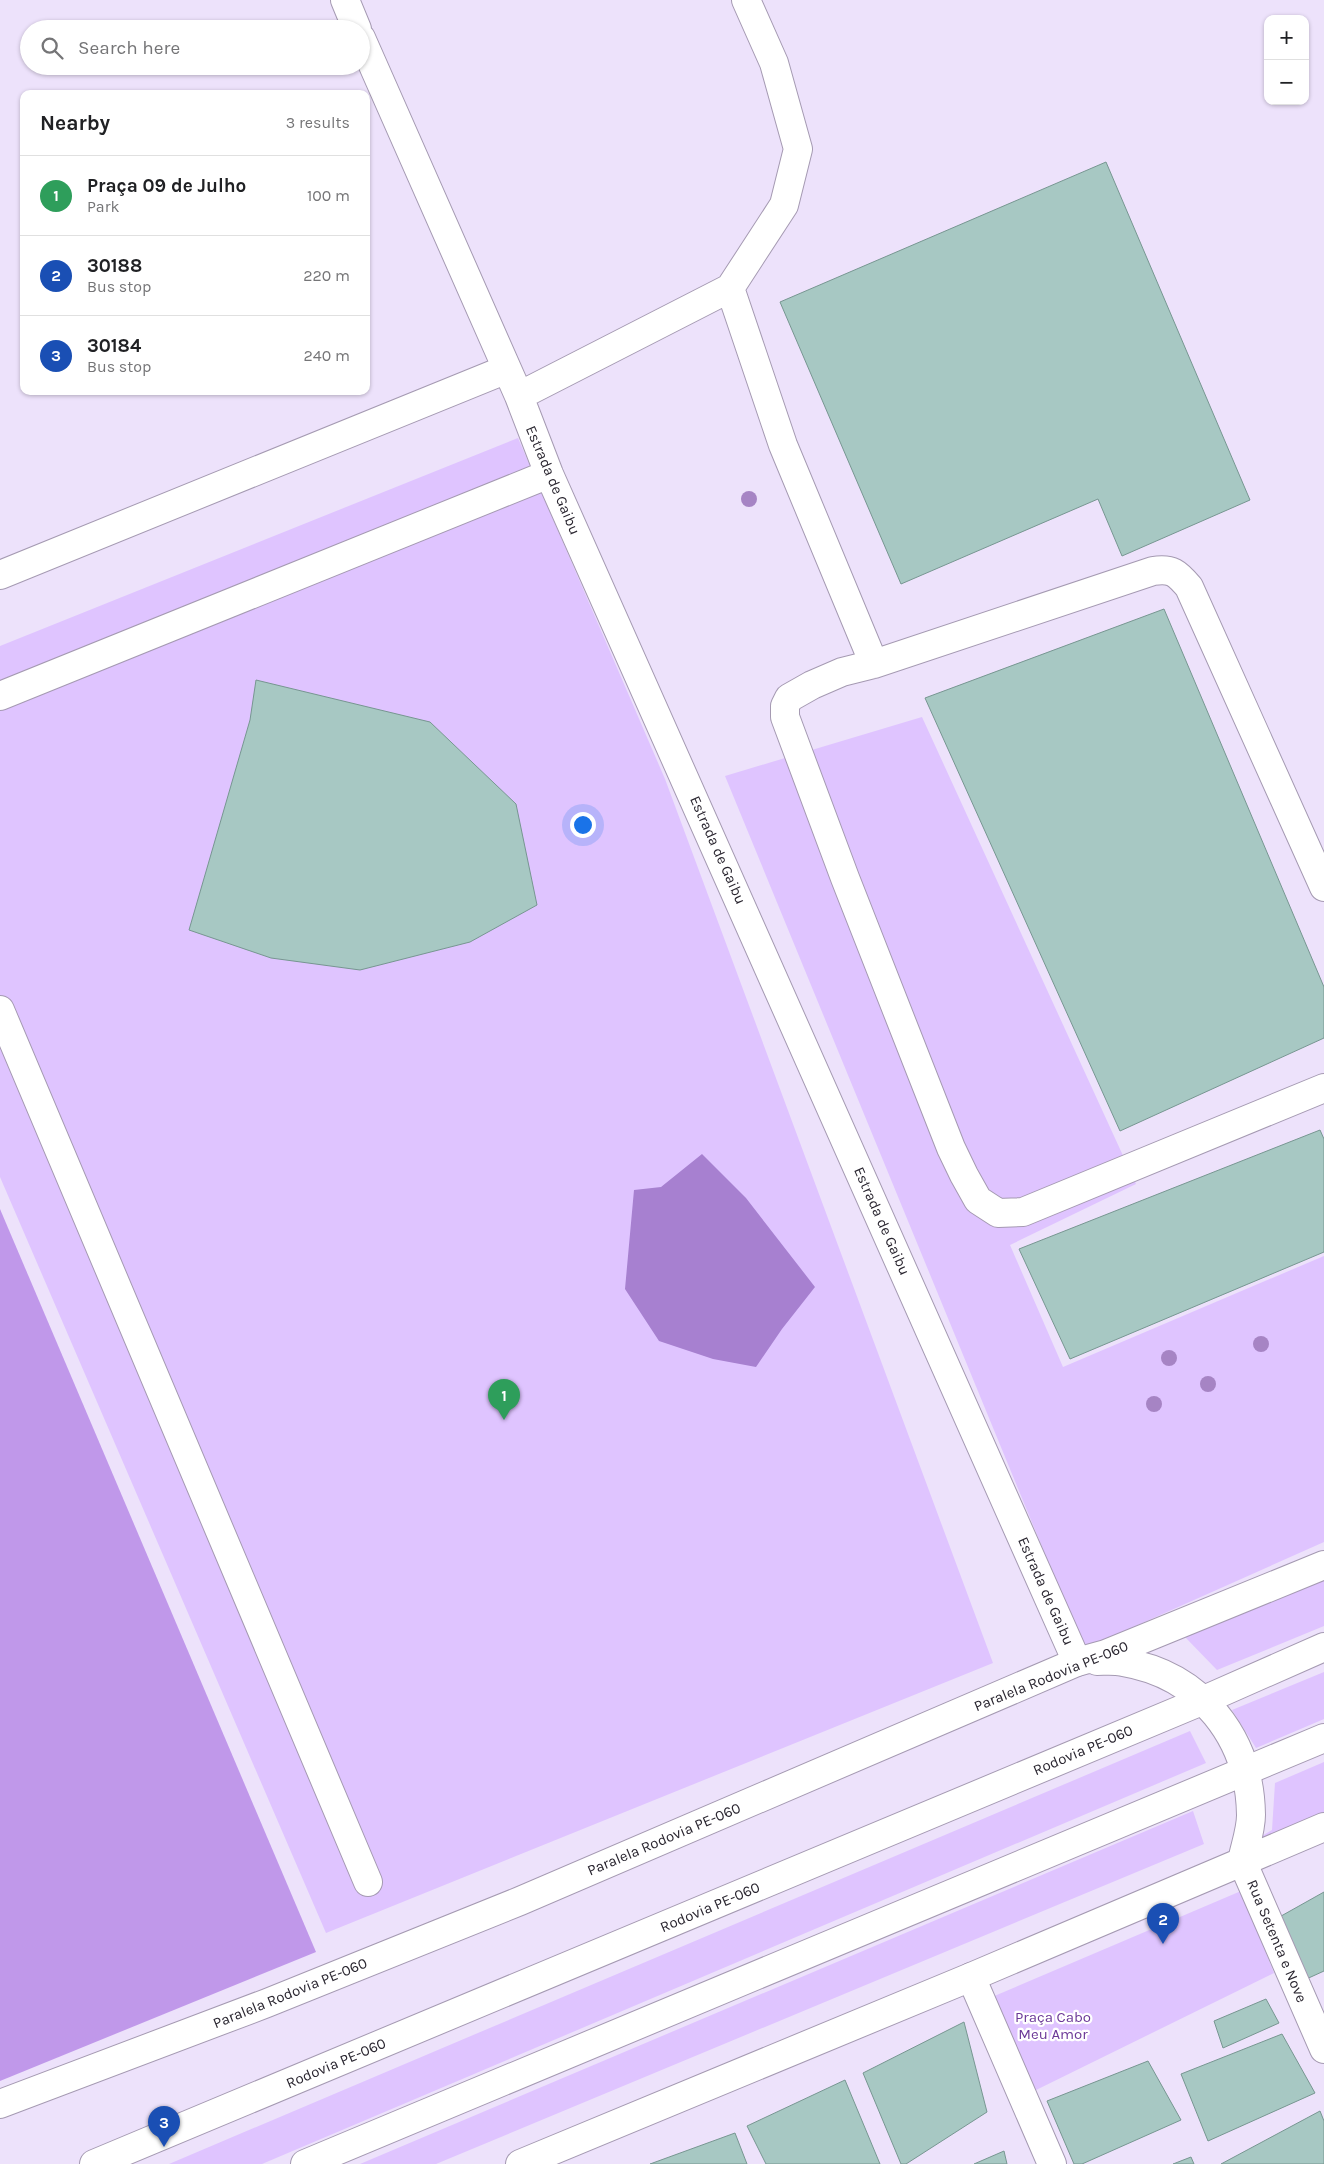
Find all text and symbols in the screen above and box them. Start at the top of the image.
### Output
map controls [1264,15,1309,105]
button: + [1264,15,1309,60]
search box [20,20,370,75]
icon: search [38,34,66,62]
text: Search here [78,37,180,59]
button: − [1264,60,1309,105]
text: Nearby [40,111,110,135]
text: 3 results [286,113,350,132]
text: Praça 09 de Julho [87,175,246,197]
text: 1 [53,186,59,205]
text: 100 m [307,186,350,205]
text: Park [87,197,119,216]
text: 30188 [87,255,142,277]
text: 2 [51,266,61,285]
text: 220 m [303,266,350,285]
text: Bus stop [87,277,151,296]
text: 30184 [87,335,141,357]
text: 3 [51,346,61,365]
text: 240 m [304,346,350,365]
text: Bus stop [87,357,151,376]
street label: Estrada de Gaibu [522,423,584,537]
street label: Estrada de Gaibu [686,793,750,907]
your location [570,812,596,838]
street label: Estrada de Gaibu [850,1164,914,1278]
pin: 1 [488,1379,520,1420]
street label: Estrada de Gaibu [1014,1534,1078,1648]
street label: Paralela Rodovia PE-060 [971,1637,1131,1715]
street label: Rodovia PE-060 [1030,1721,1136,1779]
street label: Paralela Rodovia PE-060 [585,1798,743,1879]
street label: Rua Setenta e Nove [1243,1877,1311,2005]
street label: Rodovia PE-060 [657,1878,763,1936]
pin: 2 [1147,1903,1179,1944]
street label: Paralela Rodovia PE-060 [210,1954,370,2032]
park label: Praça Cabo Meu Amor [1015,2008,1091,2043]
street label: Rodovia PE-060 [283,2034,389,2092]
pin: 3 [148,2106,180,2147]

